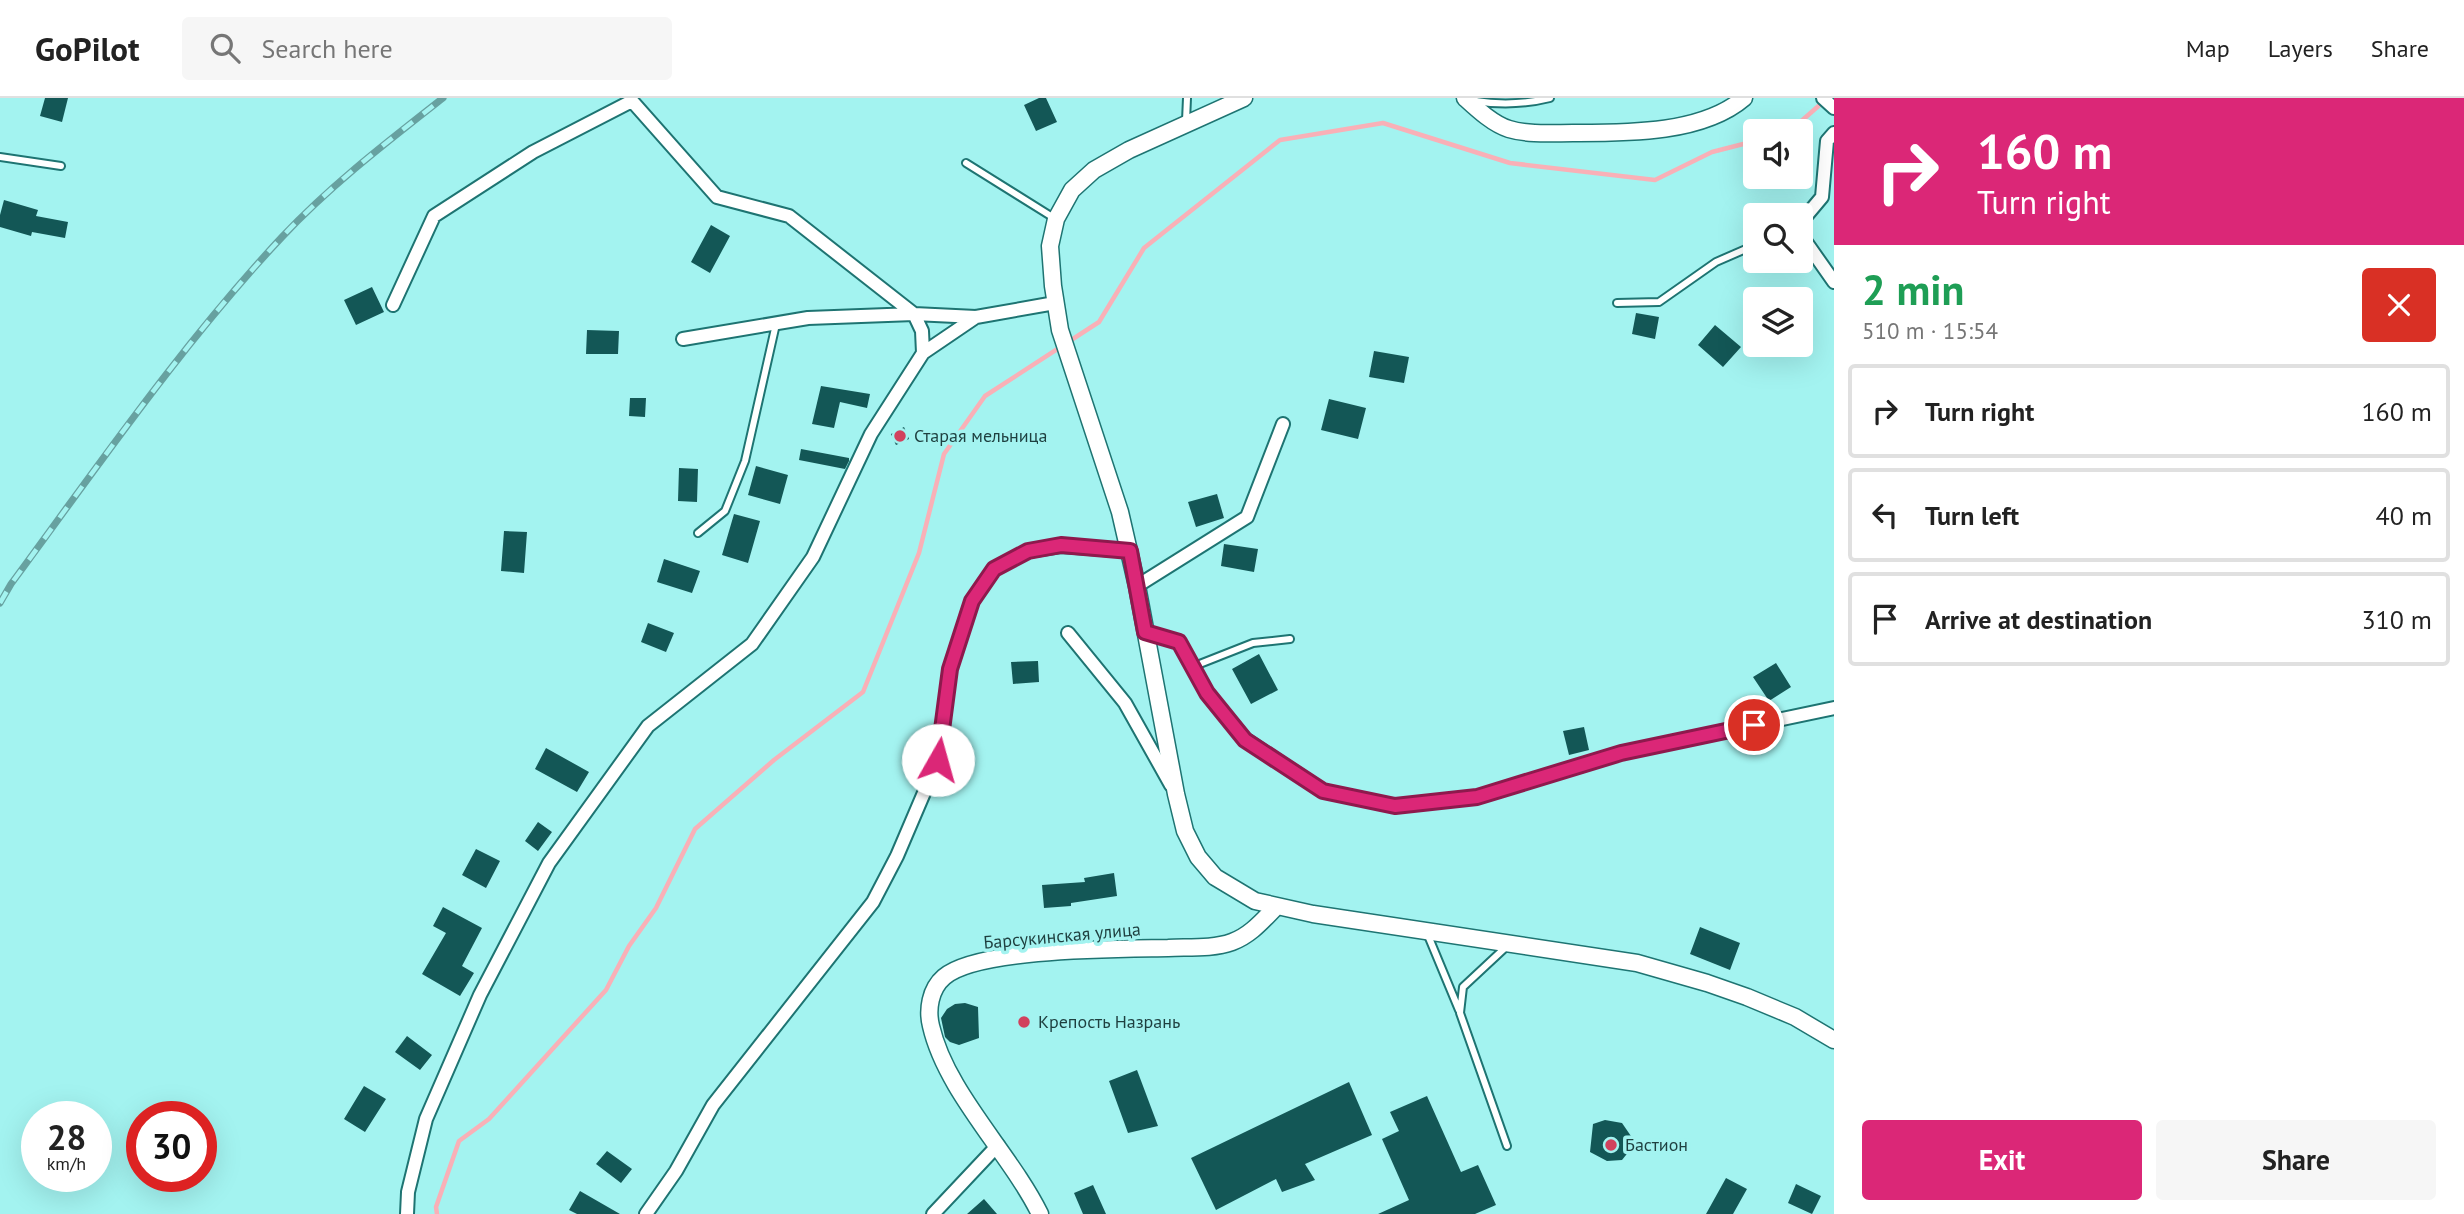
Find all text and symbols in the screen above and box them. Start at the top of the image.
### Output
search box [182,17,672,80]
text: GoPilot [35,27,140,70]
icon: search [206,29,244,67]
text: Search here [262,32,393,65]
text: Map [2186,33,2230,64]
text: Layers [2268,33,2333,64]
text: Share [2371,33,2429,64]
map controls [1743,119,1813,357]
button: sound [1743,119,1813,189]
text: 160 m [1977,119,2112,183]
icon: right [1862,126,1953,217]
text: Turn right [1977,181,2111,223]
button: search [1743,203,1813,273]
text: 2 min [1862,262,1964,317]
button: close [2362,268,2436,342]
button: layers [1743,287,1813,357]
text: 510 m · 15:54 [1862,316,1998,345]
icon: right [1866,392,1904,430]
text: Turn right [1925,395,2034,428]
text: 160 m [2361,395,2432,428]
place label: Старая мельница [914,424,1047,447]
marker: Старая мельница [892,428,908,444]
icon: left [1866,496,1904,534]
text: Turn left [1925,499,2019,532]
text: 40 m [2376,499,2432,532]
icon: arrive [1866,600,1904,638]
text: Arrive at destination [1925,603,2152,636]
text: 310 m [2361,603,2432,636]
pin [1724,695,1784,755]
icon: arrive [1735,706,1773,744]
position arrow [901,723,975,797]
street label: Барсукинская улица [982,917,1142,954]
place label: Крепость Назрань [1038,1010,1180,1033]
marker: Крепость Назрань [1016,1014,1032,1030]
speed limit sign: 30 [126,1101,217,1192]
text: 28 [47,1114,86,1160]
button: Exit [1862,1120,2142,1200]
button: Share [2156,1120,2436,1200]
place label: Бастион [1625,1133,1688,1156]
marker: Бастион [1603,1137,1619,1153]
text: km/h [47,1152,86,1175]

